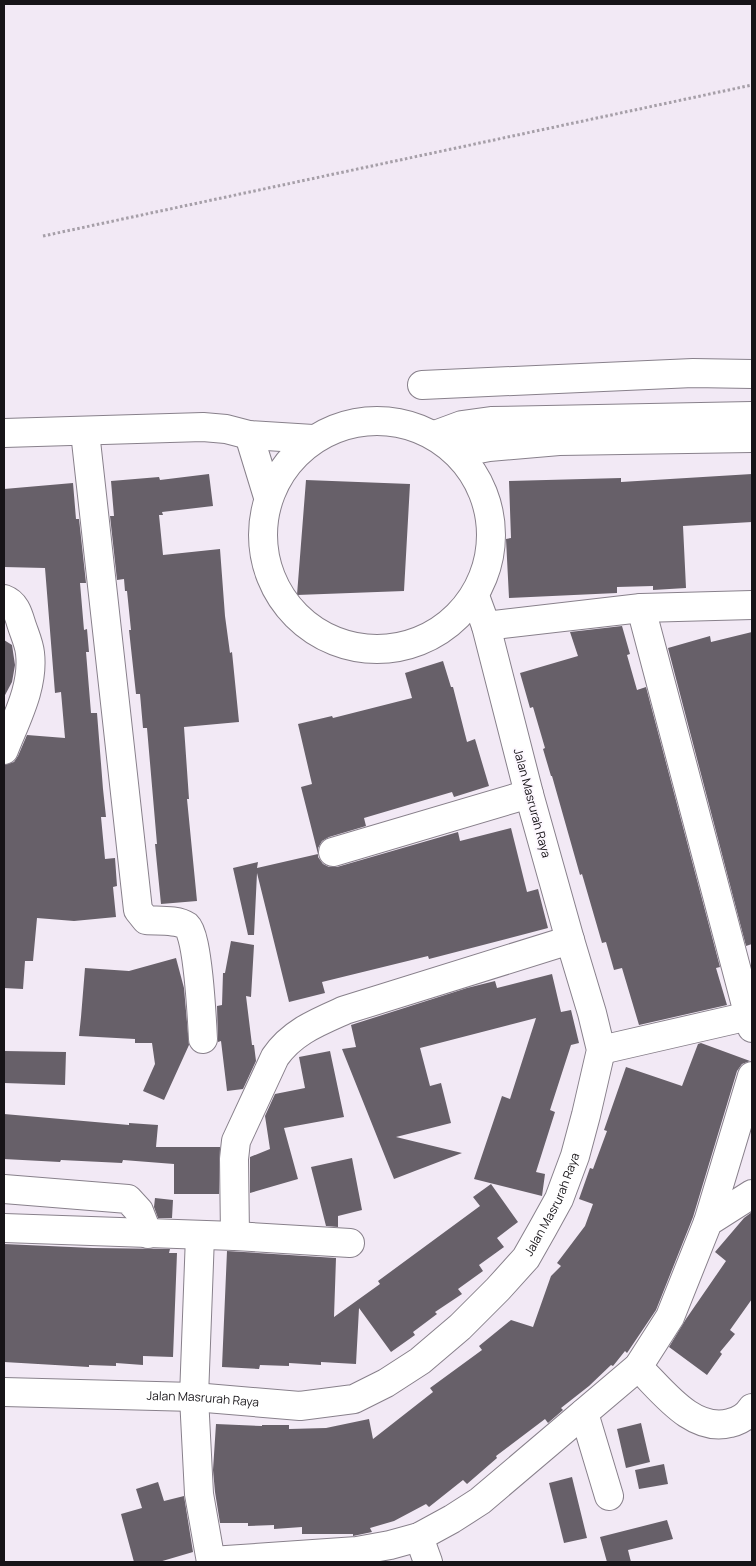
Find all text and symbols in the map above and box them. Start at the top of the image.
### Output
street label: Jalan Masrurah Raya [510,746,555,859]
street label: Jalan Masrurah Raya [520,1150,583,1259]
street label: Jalan Masrurah Raya [146,1387,260,1410]

